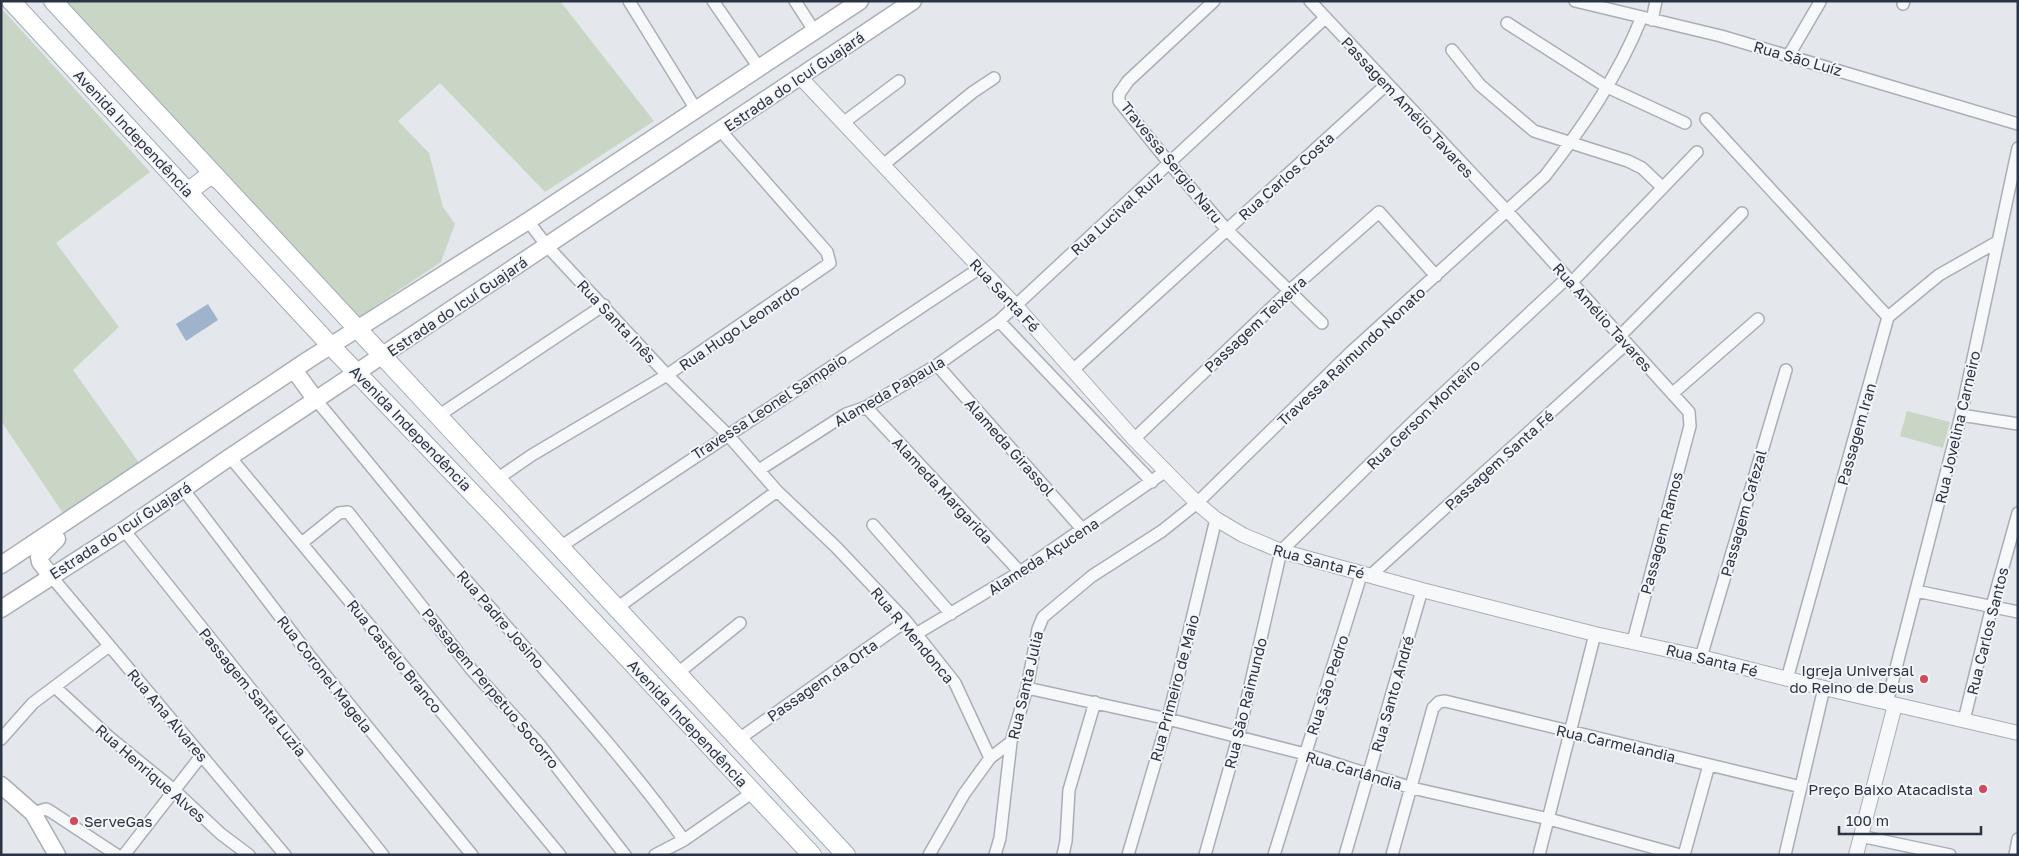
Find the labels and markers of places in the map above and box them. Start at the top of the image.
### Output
place label: Igreja Universal do Reino de Deus [1789,661,1914,696]
marker: Igreja Universal do Reino de Deus [1918,673,1930,685]
place label: Preço Baixo Atacadista [1808,780,1973,798]
marker: Preço Baixo Atacadista [1977,783,1989,795]
place label: ServeGas [84,812,152,830]
marker: ServeGas [68,815,80,827]

